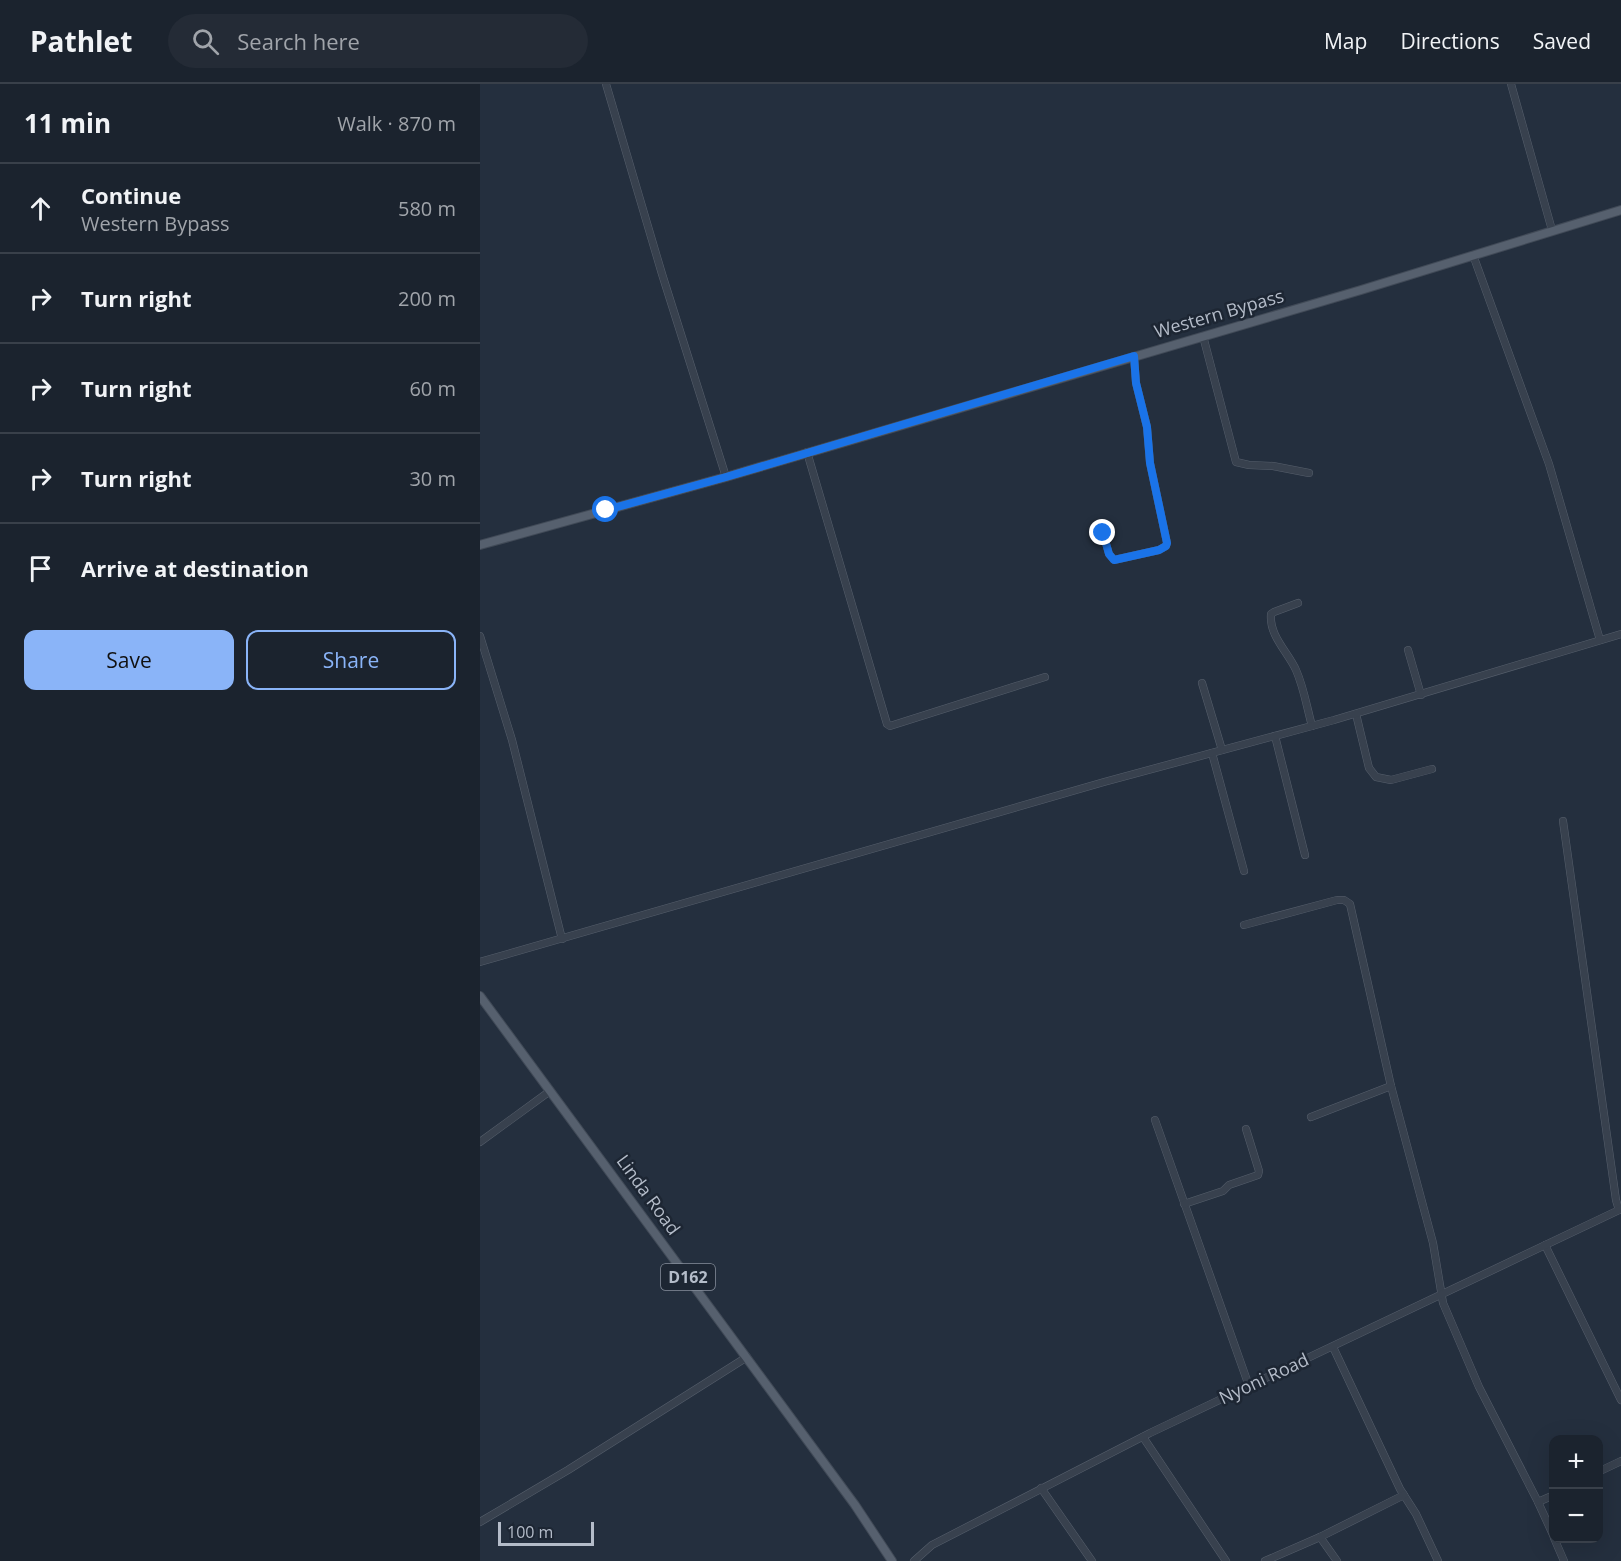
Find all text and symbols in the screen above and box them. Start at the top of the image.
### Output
search box [168,14,588,68]
text: Pathlet [30,22,132,60]
icon: search [189,25,222,58]
text: Search here [237,26,360,56]
text: Map [1324,27,1367,55]
text: Directions [1400,27,1500,55]
text: Saved [1533,27,1591,55]
text: 11 min [24,105,111,141]
text: Walk · 870 m [337,110,456,137]
text: Continue [81,180,181,210]
icon: ahead [24,192,57,225]
text: 580 m [398,195,456,222]
text: Western Bypass [81,210,230,237]
icon: right [24,282,57,315]
text: Turn right [81,283,192,313]
street label: Western Bypass [1151,283,1286,343]
text: 200 m [398,285,456,312]
icon: right [24,372,57,405]
text: Turn right [81,373,192,403]
text: 60 m [409,375,456,402]
icon: right [24,462,57,495]
text: Turn right [81,463,192,493]
text: 30 m [409,465,456,492]
route start [592,496,618,522]
route end [1089,519,1115,545]
icon: arrive [24,552,57,585]
text: Arrive at destination [81,553,309,583]
button: Save [24,630,234,690]
button: Share [246,630,456,690]
street label: Linda Road [612,1149,686,1239]
road number: D162 [661,1264,715,1290]
street label: Nyoni Road [1215,1347,1312,1409]
map controls [1549,1435,1603,1543]
button: + [1549,1435,1603,1489]
button: − [1549,1489,1603,1543]
scale bar [498,1519,594,1546]
text: 100 m [507,1521,553,1543]

